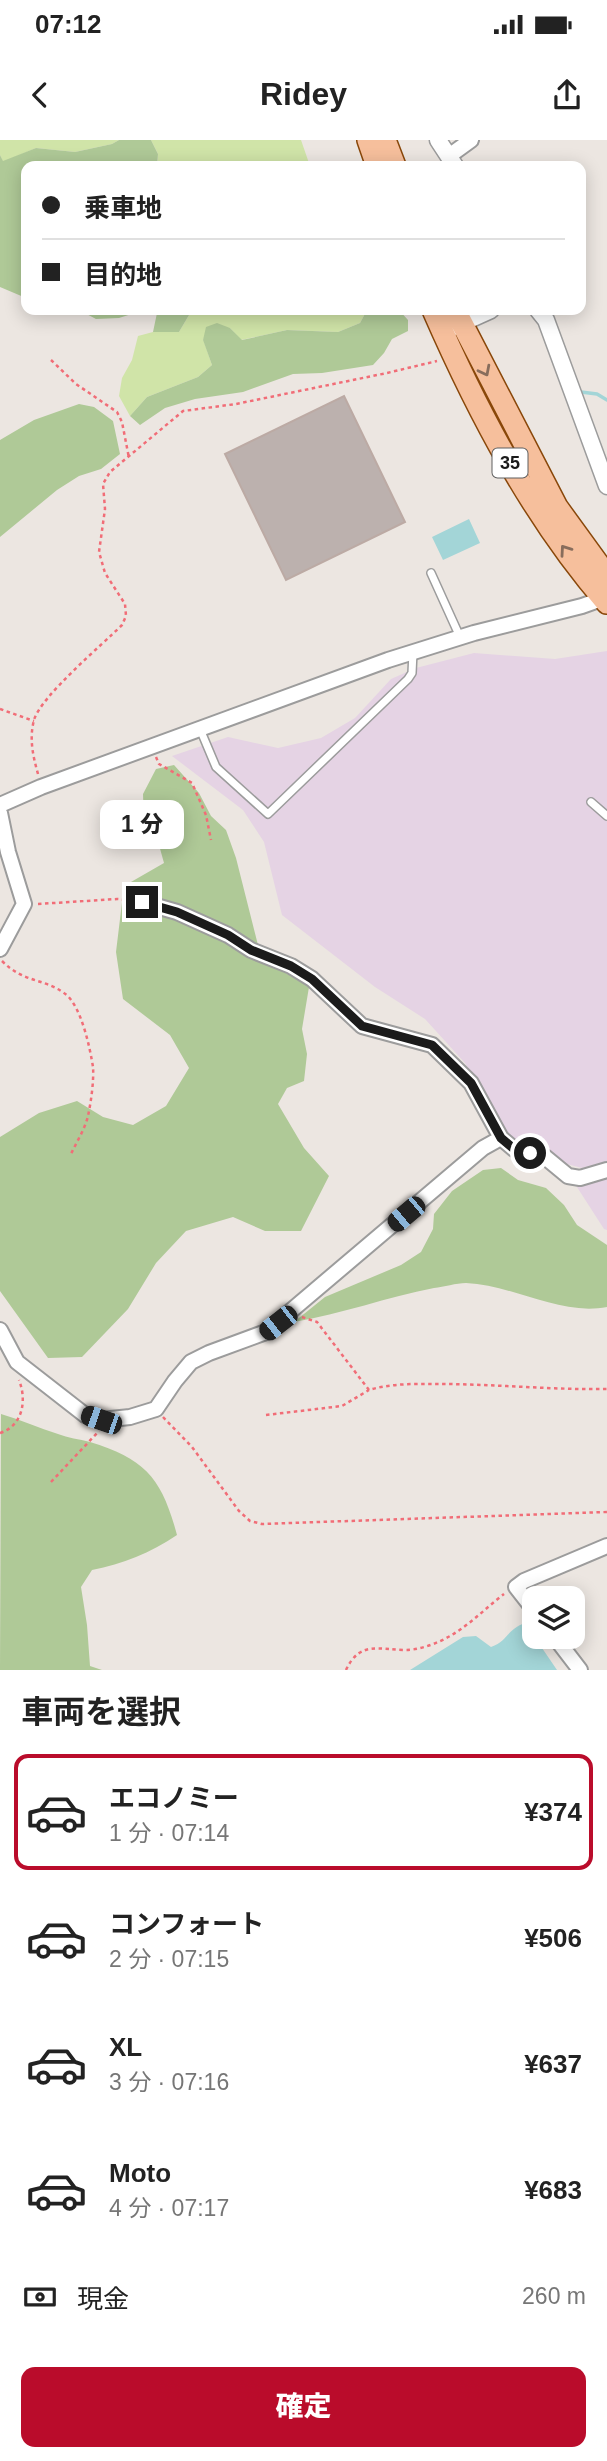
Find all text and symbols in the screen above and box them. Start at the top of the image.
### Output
text: 07:12 [35,9,102,39]
icon: back [21,76,59,114]
text: Ridey [260,76,347,112]
icon: share [548,76,586,114]
text: 乗車地 [84,193,162,223]
text: 目的地 [84,260,162,290]
one-way arrow [476,364,490,376]
road number: 35 [492,449,528,478]
one-way arrow [560,544,573,557]
callout: 1 分 [100,800,184,850]
text: 1 分 [121,811,163,837]
route end [126,886,158,918]
route start [514,1137,546,1169]
car [384,1192,429,1236]
car [255,1302,302,1344]
car [78,1403,125,1437]
map controls [522,1586,585,1649]
button: layers [522,1586,585,1649]
text: 車両を選択 [21,1694,181,1730]
icon: car [25,1781,88,1844]
text: エコノミー [109,1783,239,1813]
text: ¥374 [524,1797,582,1827]
text: 1 分 · 07:14 [109,1820,229,1846]
icon: car [25,1907,88,1970]
text: コンフォート [109,1909,264,1939]
text: ¥506 [524,1923,582,1953]
text: 2 分 · 07:15 [109,1946,229,1972]
text: XL [109,2032,142,2062]
icon: car [25,2033,88,2096]
text: ¥637 [524,2049,582,2079]
text: 3 分 · 07:16 [109,2069,229,2095]
text: Moto [109,2158,171,2188]
icon: car [25,2159,88,2222]
text: ¥683 [524,2175,582,2205]
text: 4 分 · 07:17 [109,2195,229,2221]
icon: cash [21,2278,59,2316]
text: 260 m [522,2283,586,2309]
text: 現金 [77,2284,129,2314]
button: 確定 [21,2367,586,2447]

